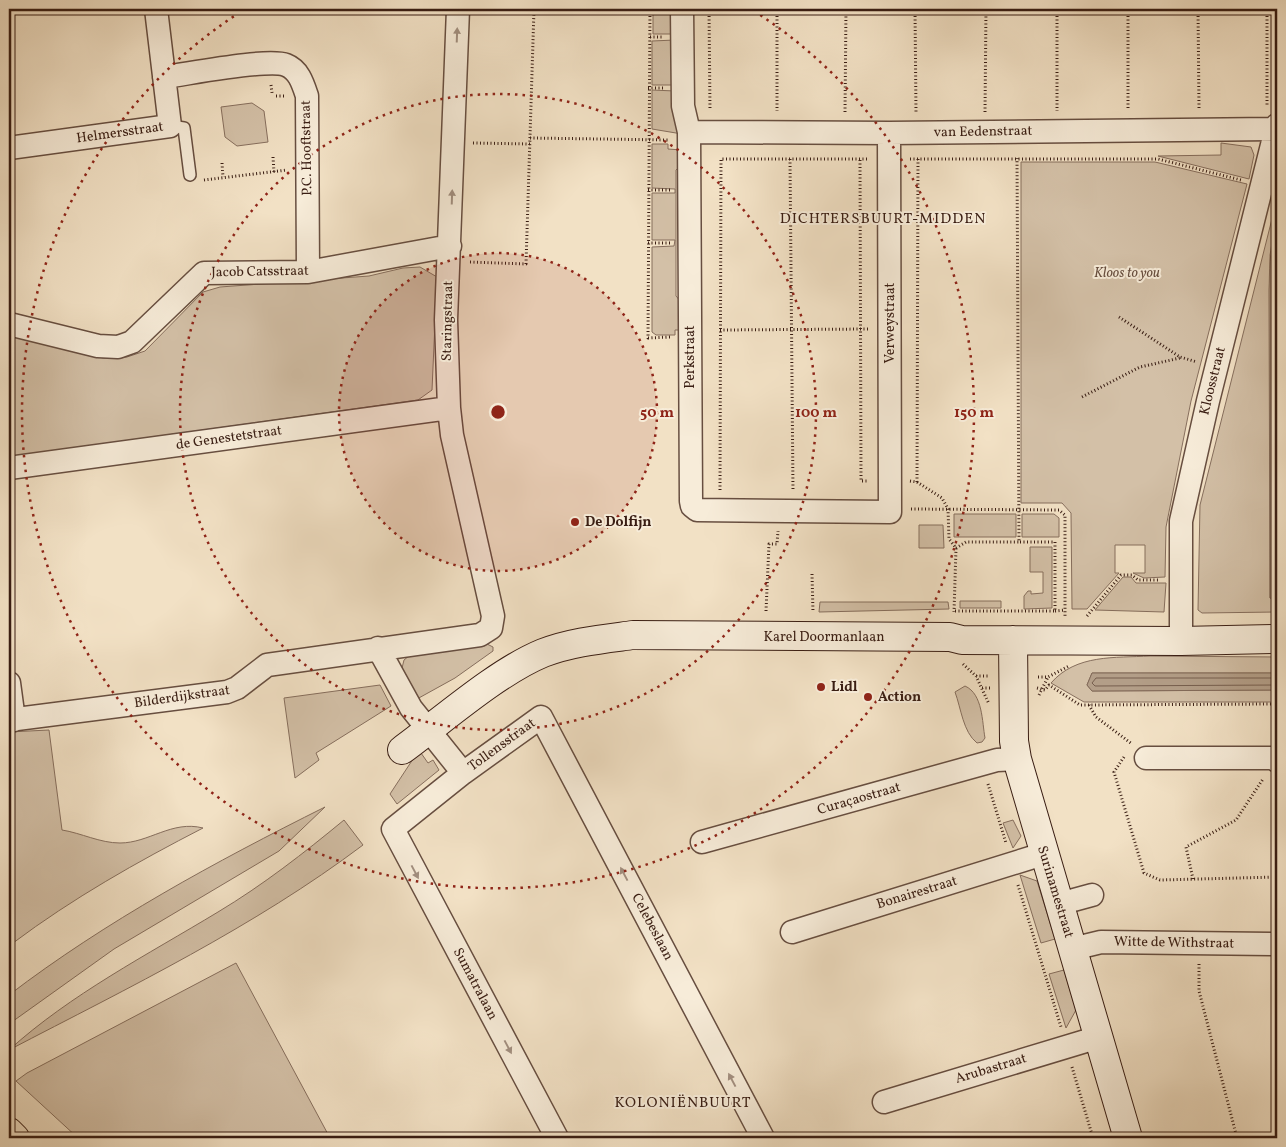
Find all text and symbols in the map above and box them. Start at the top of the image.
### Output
one-way arrow [453,26,461,42]
street label: P.C. Hooftstraat [297,100,317,196]
street label: Helmersstraat [75,117,165,149]
street label: van Eedenstraat [933,122,1033,142]
one-way arrow [448,189,456,205]
district label: DICHTERSBUURT-MIDDEN [780,209,986,230]
street label: Jacob Catsstraat [211,262,309,282]
park label: Kloos to you [1094,264,1160,283]
street label: Staringstraat [438,280,458,361]
street label: Verweystraat [881,282,900,363]
street label: Perkstraat [681,325,700,389]
street label: Kloosstraat [1195,345,1231,417]
centre of rings [489,403,507,421]
text: 50 m [640,403,674,424]
text: 100 m [795,403,838,424]
text: 150 m [954,403,994,424]
street label: de Genestetstraat [175,421,283,455]
place label: De Dolfijn [585,513,651,532]
marker: De Dolfijn [569,516,581,528]
street label: Karel Doormanlaan [763,628,885,647]
place label: Lidl [831,678,858,697]
street label: Bilderdijkstraat [133,681,231,713]
marker: Lidl [815,681,827,693]
place label: Action [878,688,921,707]
marker: Action [862,691,874,703]
street label: Tollensstraat [464,714,540,776]
street label: Curaçaostraat [815,778,903,820]
street label: Surinamestraat [1032,844,1078,941]
one-way arrow [411,866,420,879]
one-way arrow [620,866,628,881]
street label: Bonairestraat [874,872,960,914]
street label: Celebeslaan [626,890,678,964]
street label: Witte de Withstraat [1114,932,1234,954]
street label: Sumatralaan [448,945,502,1023]
one-way arrow [504,1040,512,1054]
street label: Arubastraat [953,1049,1029,1089]
one-way arrow [728,1072,736,1087]
district label: KOLONIËNBUURT [614,1093,752,1114]

